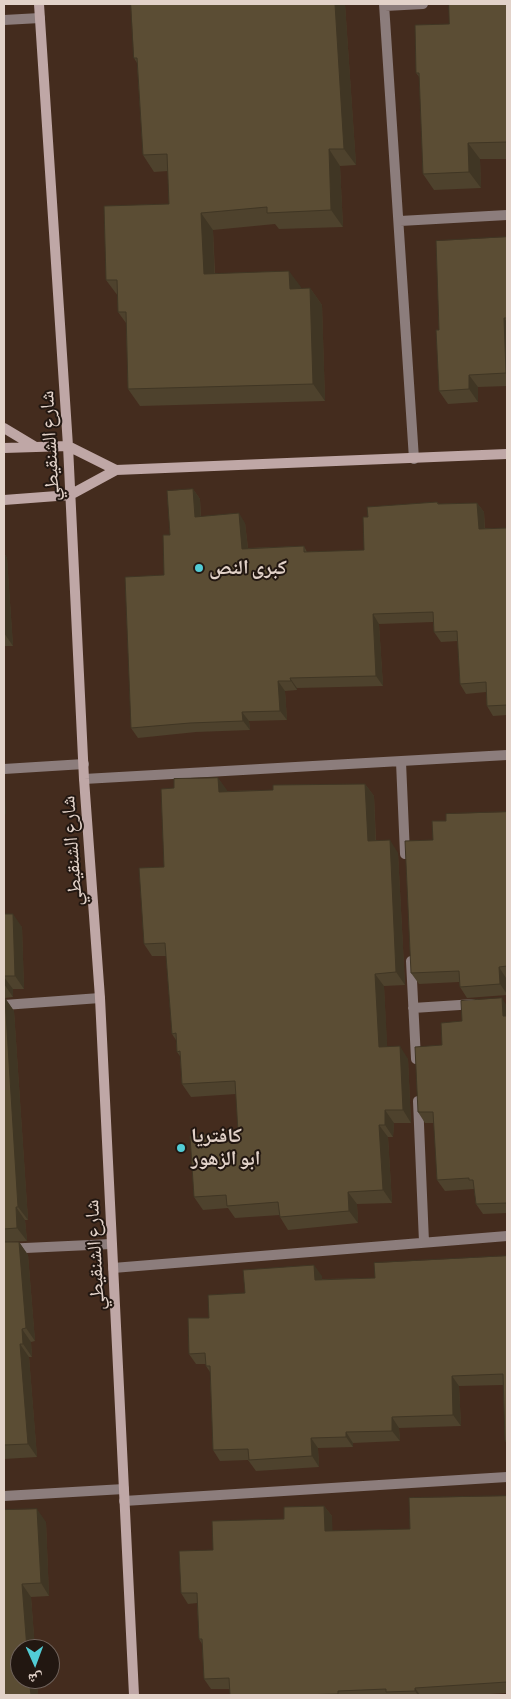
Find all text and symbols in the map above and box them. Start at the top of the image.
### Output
street label: شارع الشنقيطي [35,390,65,502]
place label: كبرى النص [209,556,287,580]
marker: كبرى النص [193,562,205,574]
street label: شارع الشنقيطي [56,795,88,907]
place label: كافتريا ابو الزهور [191,1124,260,1171]
marker: كافتريا ابو الزهور [175,1142,187,1154]
street label: شارع الشنقيطي [80,1199,110,1311]
north arrow [10,1639,60,1689]
text: ش [28,1671,43,1685]

